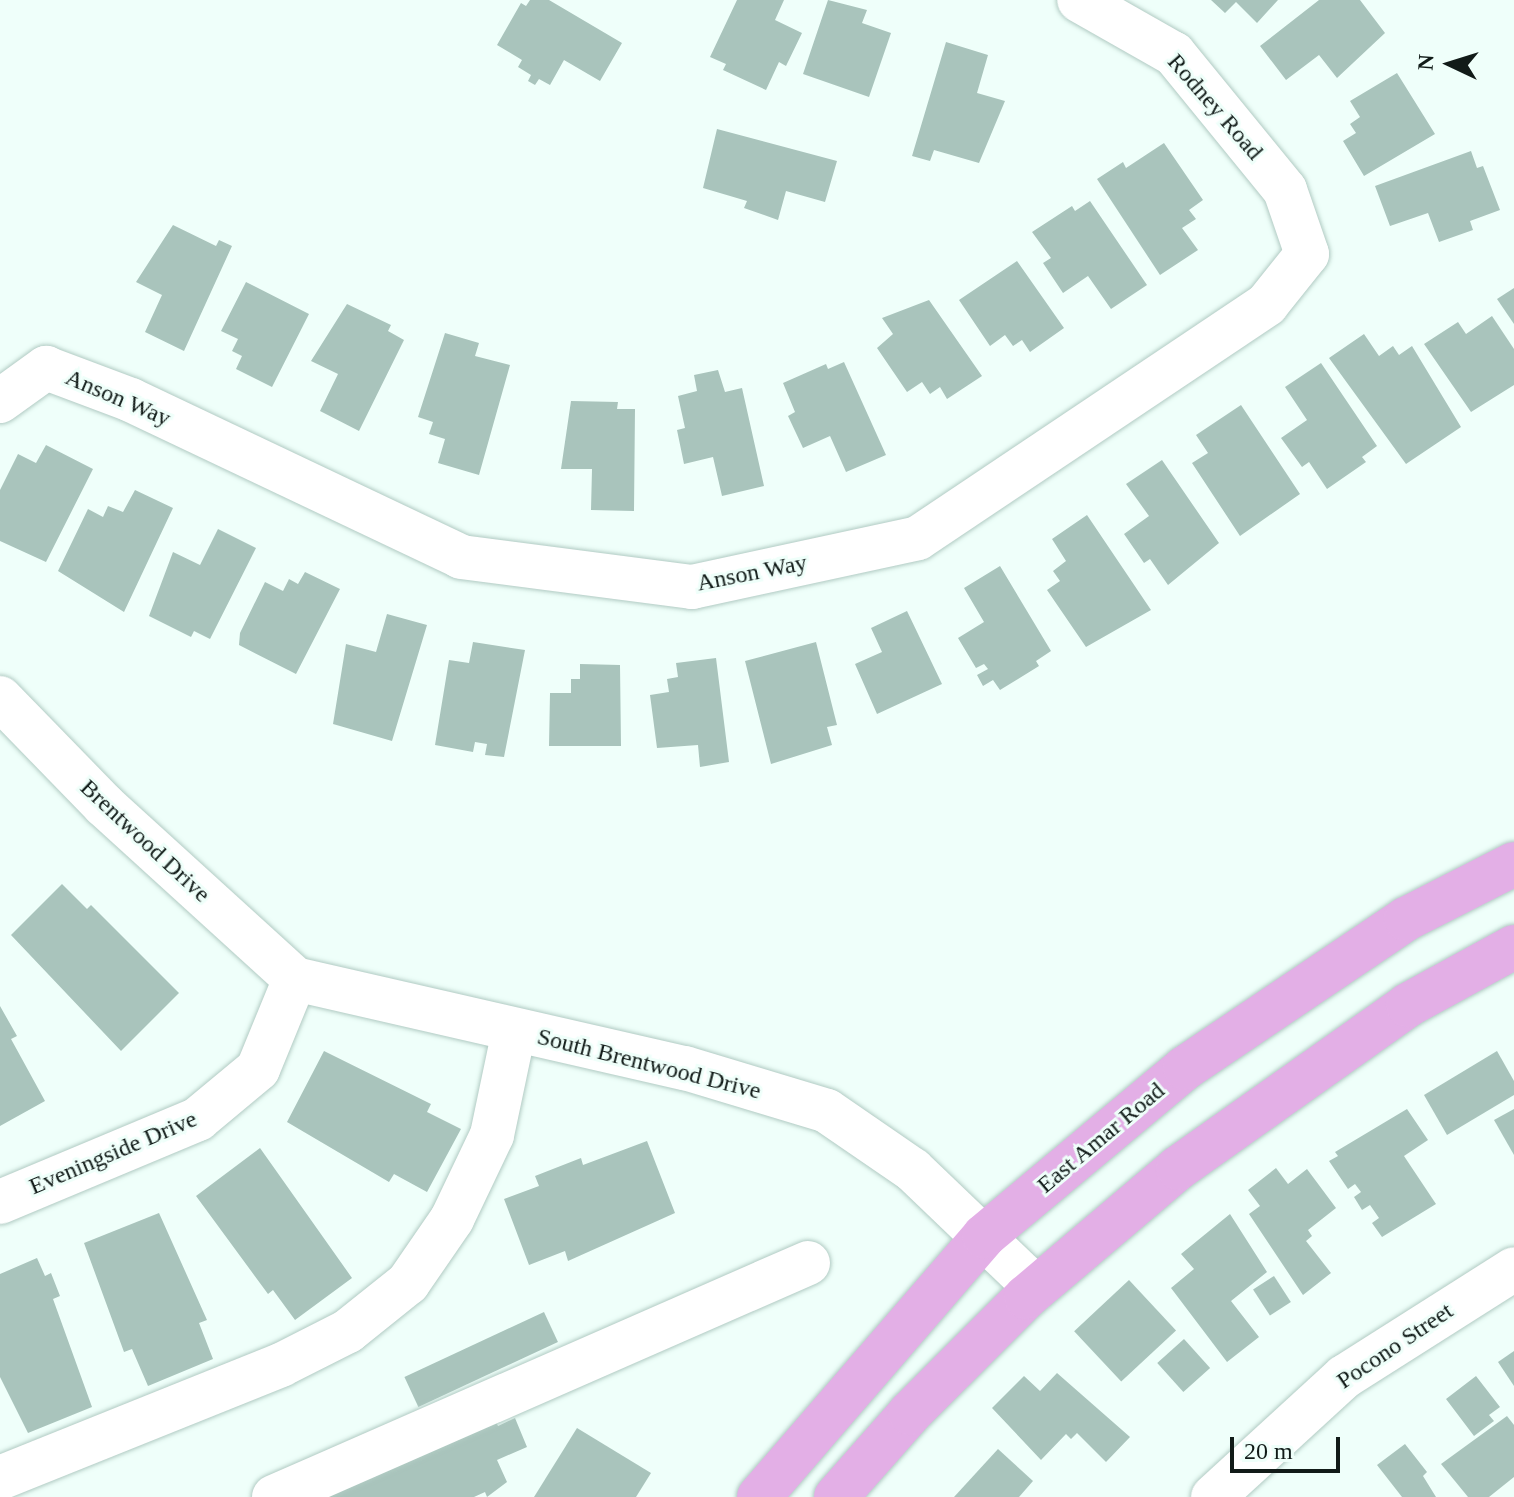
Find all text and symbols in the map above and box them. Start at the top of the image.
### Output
north arrow [1410,24,1490,104]
street label: Rodney Road [1161,48,1269,166]
text: N [1413,54,1439,71]
street label: Anson Way [61,363,175,433]
street label: Anson Way [694,548,810,598]
street label: Brentwood Drive [74,773,216,909]
street label: South Brentwood Drive [534,1022,764,1106]
street label: East Amar Road [1031,1076,1171,1200]
street label: Eveningside Drive [25,1105,201,1201]
street label: Pocono Street [1331,1297,1459,1395]
scale bar [1234,1421,1344,1471]
text: 20 m [1244,1438,1293,1464]

